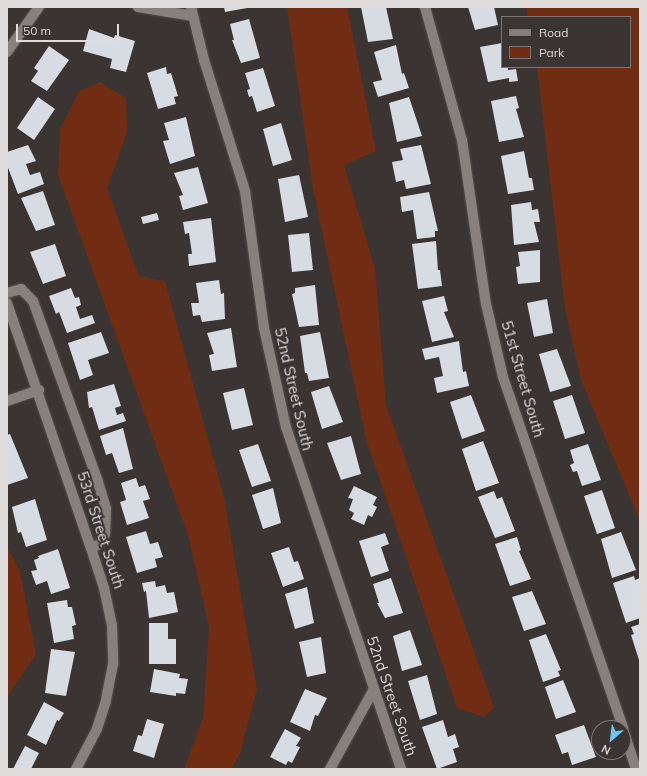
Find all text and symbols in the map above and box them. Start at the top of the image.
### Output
scale bar [18,16,121,42]
legend [501,16,631,68]
text: 50 m [23,23,51,38]
text: Road [539,25,568,40]
text: Park [539,45,564,60]
street label: 51st Street South [498,319,548,439]
street label: 52nd Street South [271,326,317,452]
street label: 53rd Street South [74,469,128,591]
street label: 52nd Street South [363,634,421,758]
north arrow [591,720,631,760]
text: N [599,742,613,758]

